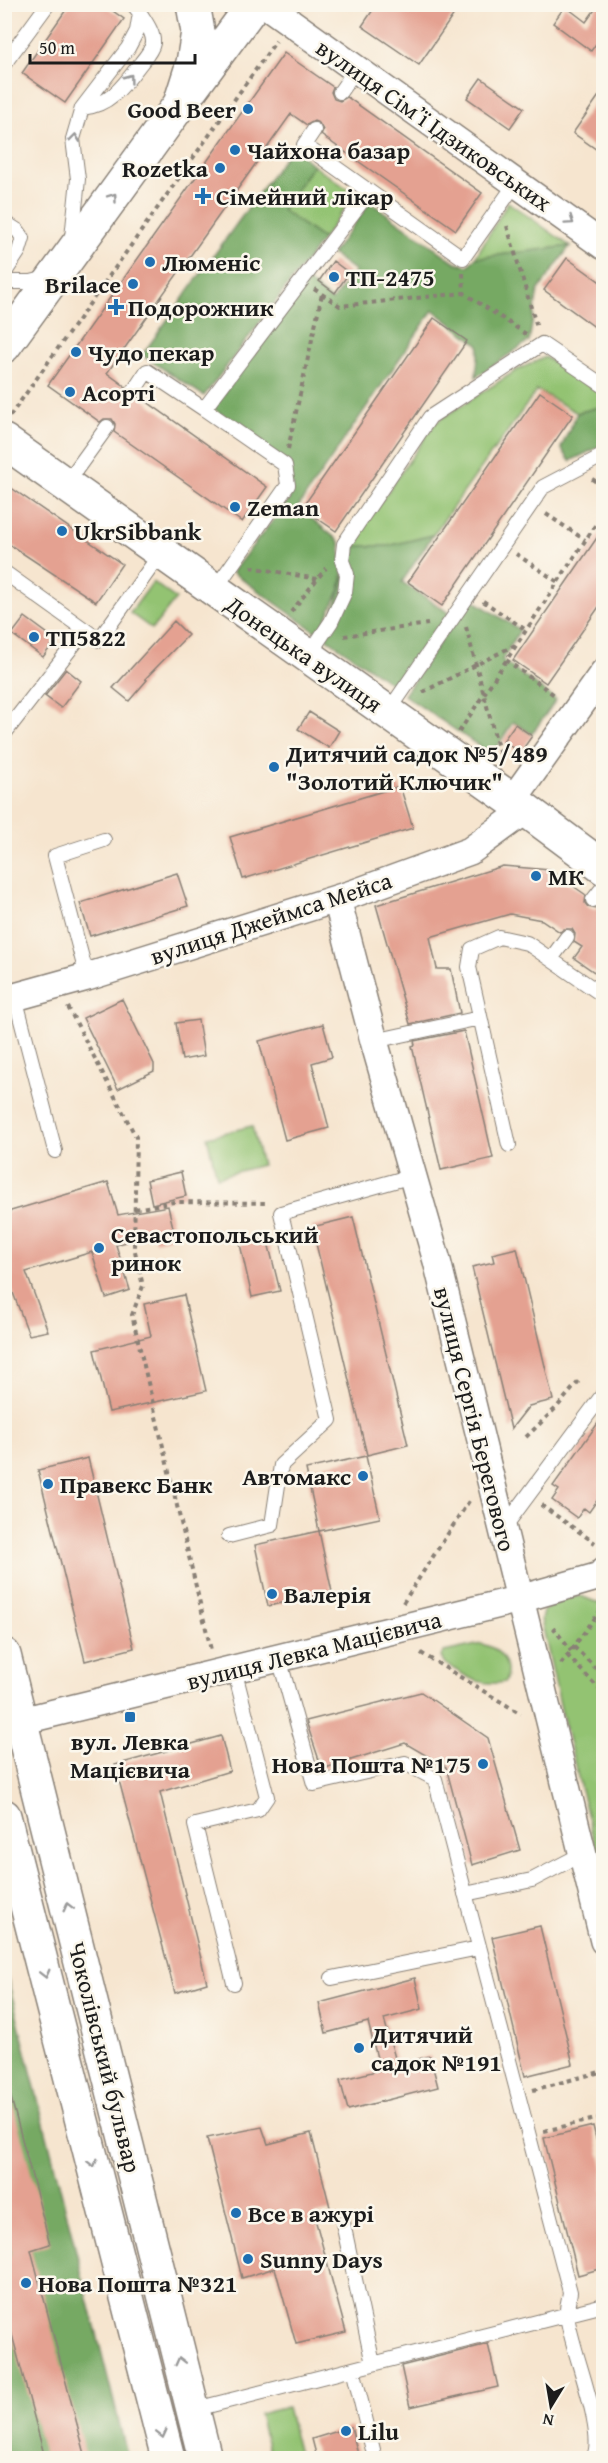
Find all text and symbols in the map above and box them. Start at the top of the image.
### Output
scale bar [30,27,195,65]
street label: вулиця Сімʼї Ідзиковських [309,30,559,220]
text: 50 m [39,34,75,61]
one-way arrow [122,74,133,85]
place label: Good Beer [127,92,236,127]
marker: Good Beer [241,102,255,116]
one-way arrow [69,133,81,142]
place label: Чайхона базар [247,133,410,168]
marker: Чайхона базар [228,143,242,157]
place label: Rozetka [122,151,209,186]
marker: Rozetka [213,161,227,175]
place label: Сімейний лікар [216,179,393,214]
marker: Сімейний лікар [194,187,212,205]
one-way arrow [105,192,116,203]
one-way arrow [563,214,574,225]
place label: Люменіс [162,245,260,280]
marker: Люменіс [143,255,157,269]
place label: ТП-2475 [346,260,435,295]
place label: Brilace [45,267,121,302]
marker: ТП-2475 [327,270,341,284]
marker: Brilace [126,277,140,291]
place label: Подорожник [128,290,274,325]
marker: Подорожник [109,300,123,314]
place label: Чудо пекар [88,335,214,370]
marker: Чудо пекар [69,345,83,359]
place label: Асорті [82,375,155,410]
marker: Асорті [63,385,77,399]
place label: Zeman [247,490,319,525]
marker: Zeman [228,500,242,514]
place label: UkrSibbank [74,514,202,549]
marker: UkrSibbank [55,524,69,538]
street label: Донецька вулиця [218,586,390,721]
place label: ТП5822 [46,620,126,655]
marker: ТП5822 [27,630,41,644]
place label: Дитячий садок №5/489 "Золотий Ключик" [285,736,548,799]
marker: Дитячий садок №5/489 "Золотий Ключик" [267,760,281,774]
place label: МК [548,859,584,894]
street label: вулиця Джеймса Мейса [146,862,397,974]
marker: МК [529,869,543,883]
place label: Севастопольський ринок [111,1217,319,1280]
marker: Севастопольський ринок [92,1241,106,1255]
street label: вулиця Сергія Берегового [425,1283,525,1555]
place label: Автомакс [242,1459,351,1494]
place label: Правекс Банк [60,1467,212,1502]
marker: Автомакс [356,1469,370,1483]
marker: Правекс Банк [41,1477,55,1491]
place label: Валерія [284,1577,371,1612]
marker: Валерія [265,1587,279,1601]
street label: вулиця Левка Мацієвича [183,1601,446,1699]
marker: вул. Левка Мацієвича [123,1710,137,1724]
place label: вул. Левка Мацієвича [70,1724,191,1787]
place label: Нова Пошта №175 [272,1747,471,1782]
marker: Нова Пошта №175 [476,1757,490,1771]
one-way arrow [62,1902,75,1912]
street label: Чоколівський бульвар [59,1938,151,2176]
one-way arrow [37,1969,50,1979]
place label: Дитячий садок №191 [370,2017,502,2080]
marker: Дитячий садок №191 [352,2041,366,2055]
one-way arrow [86,2157,98,2168]
place label: Все в ажурі [248,2196,374,2231]
marker: Все в ажурі [229,2206,243,2220]
place label: Sunny Days [260,2242,383,2277]
marker: Sunny Days [241,2252,255,2266]
place label: Нова Пошта №321 [38,2266,237,2301]
marker: Нова Пошта №321 [19,2276,33,2290]
one-way arrow [175,2356,188,2366]
north arrow [521,2376,581,2436]
text: N [540,2408,556,2434]
place label: Lilu [358,2414,399,2449]
marker: Lilu [339,2424,353,2438]
one-way arrow [154,2428,167,2438]

